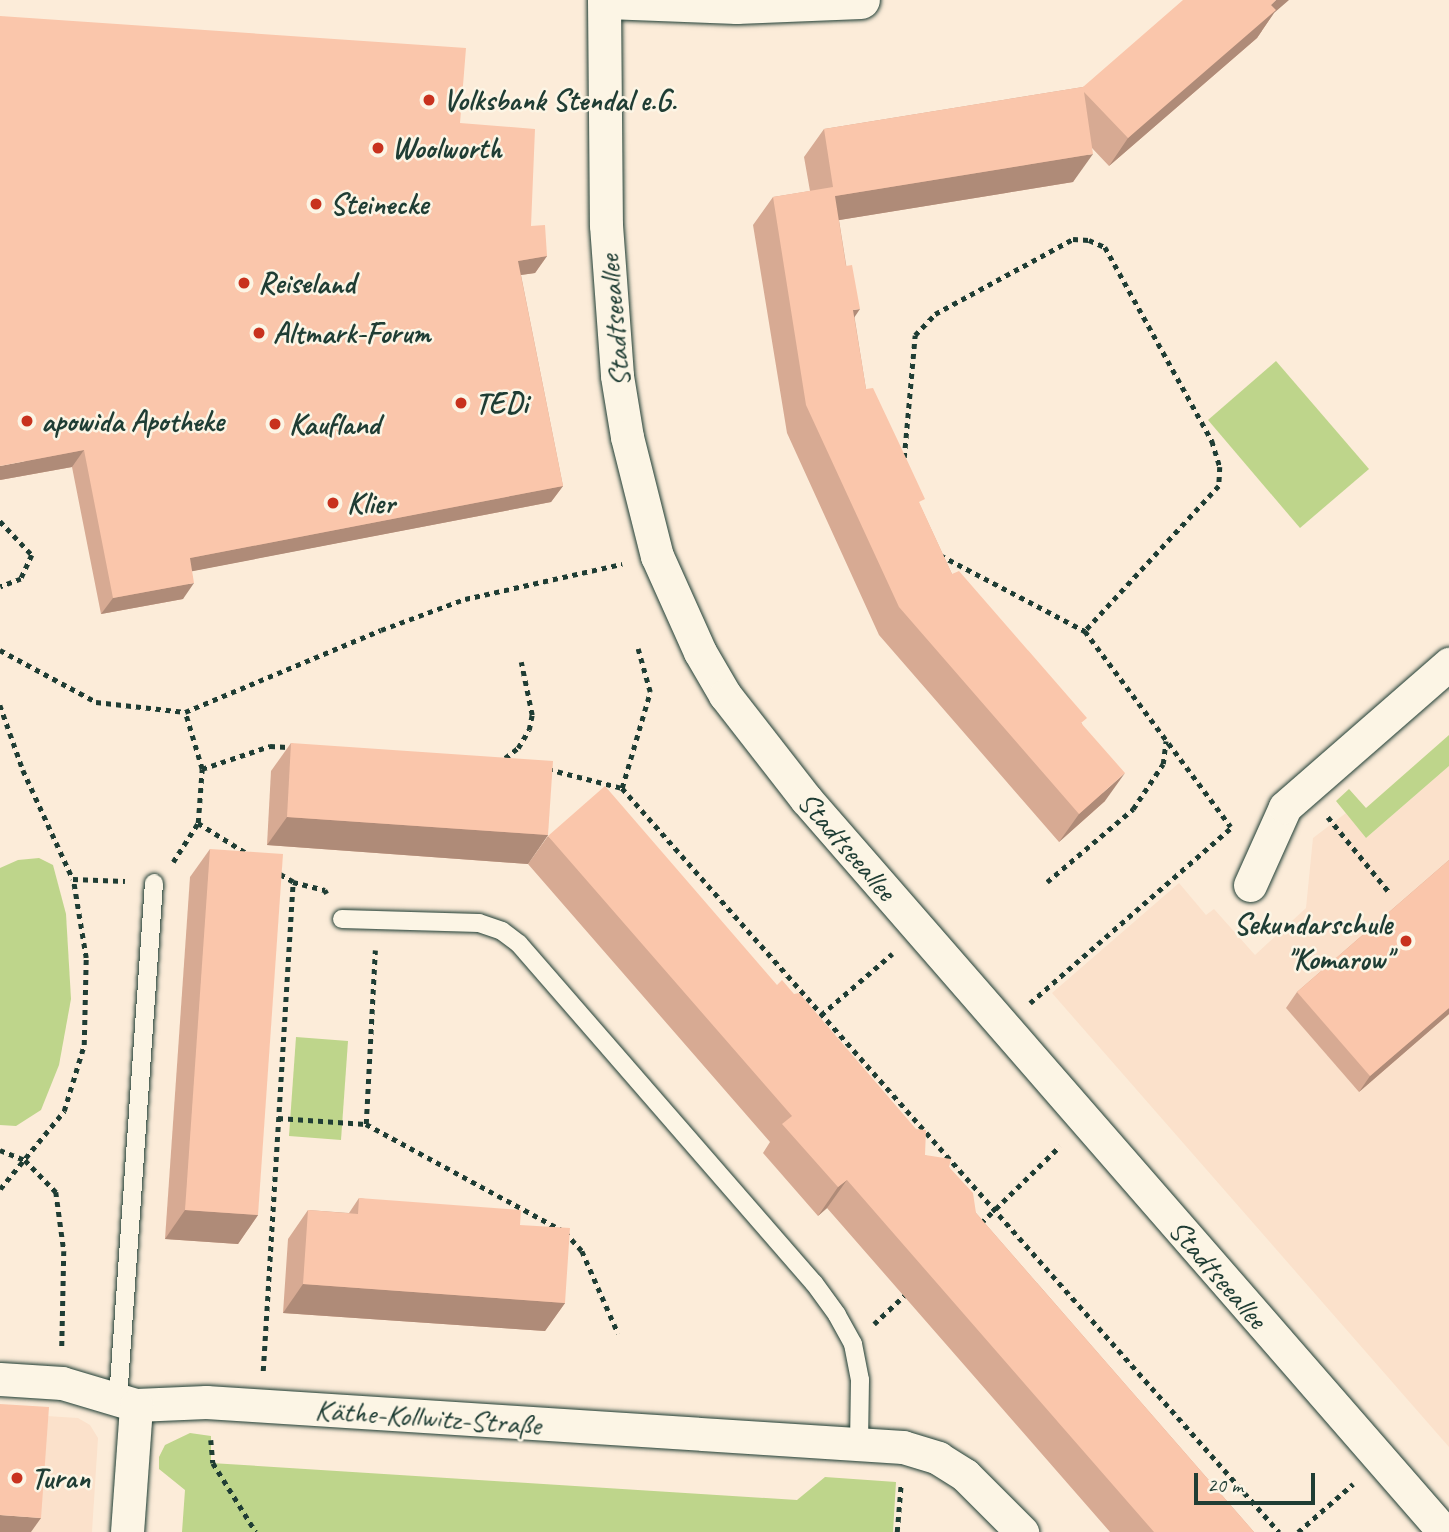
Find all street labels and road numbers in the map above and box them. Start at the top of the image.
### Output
street label: Stadtseeallee [590,253,638,389]
street label: Stadtseeallee [790,784,904,908]
street label: Stadtseeallee [1161,1212,1275,1336]
street label: Käthe-Kollwitz-Straße [314,1391,542,1443]

